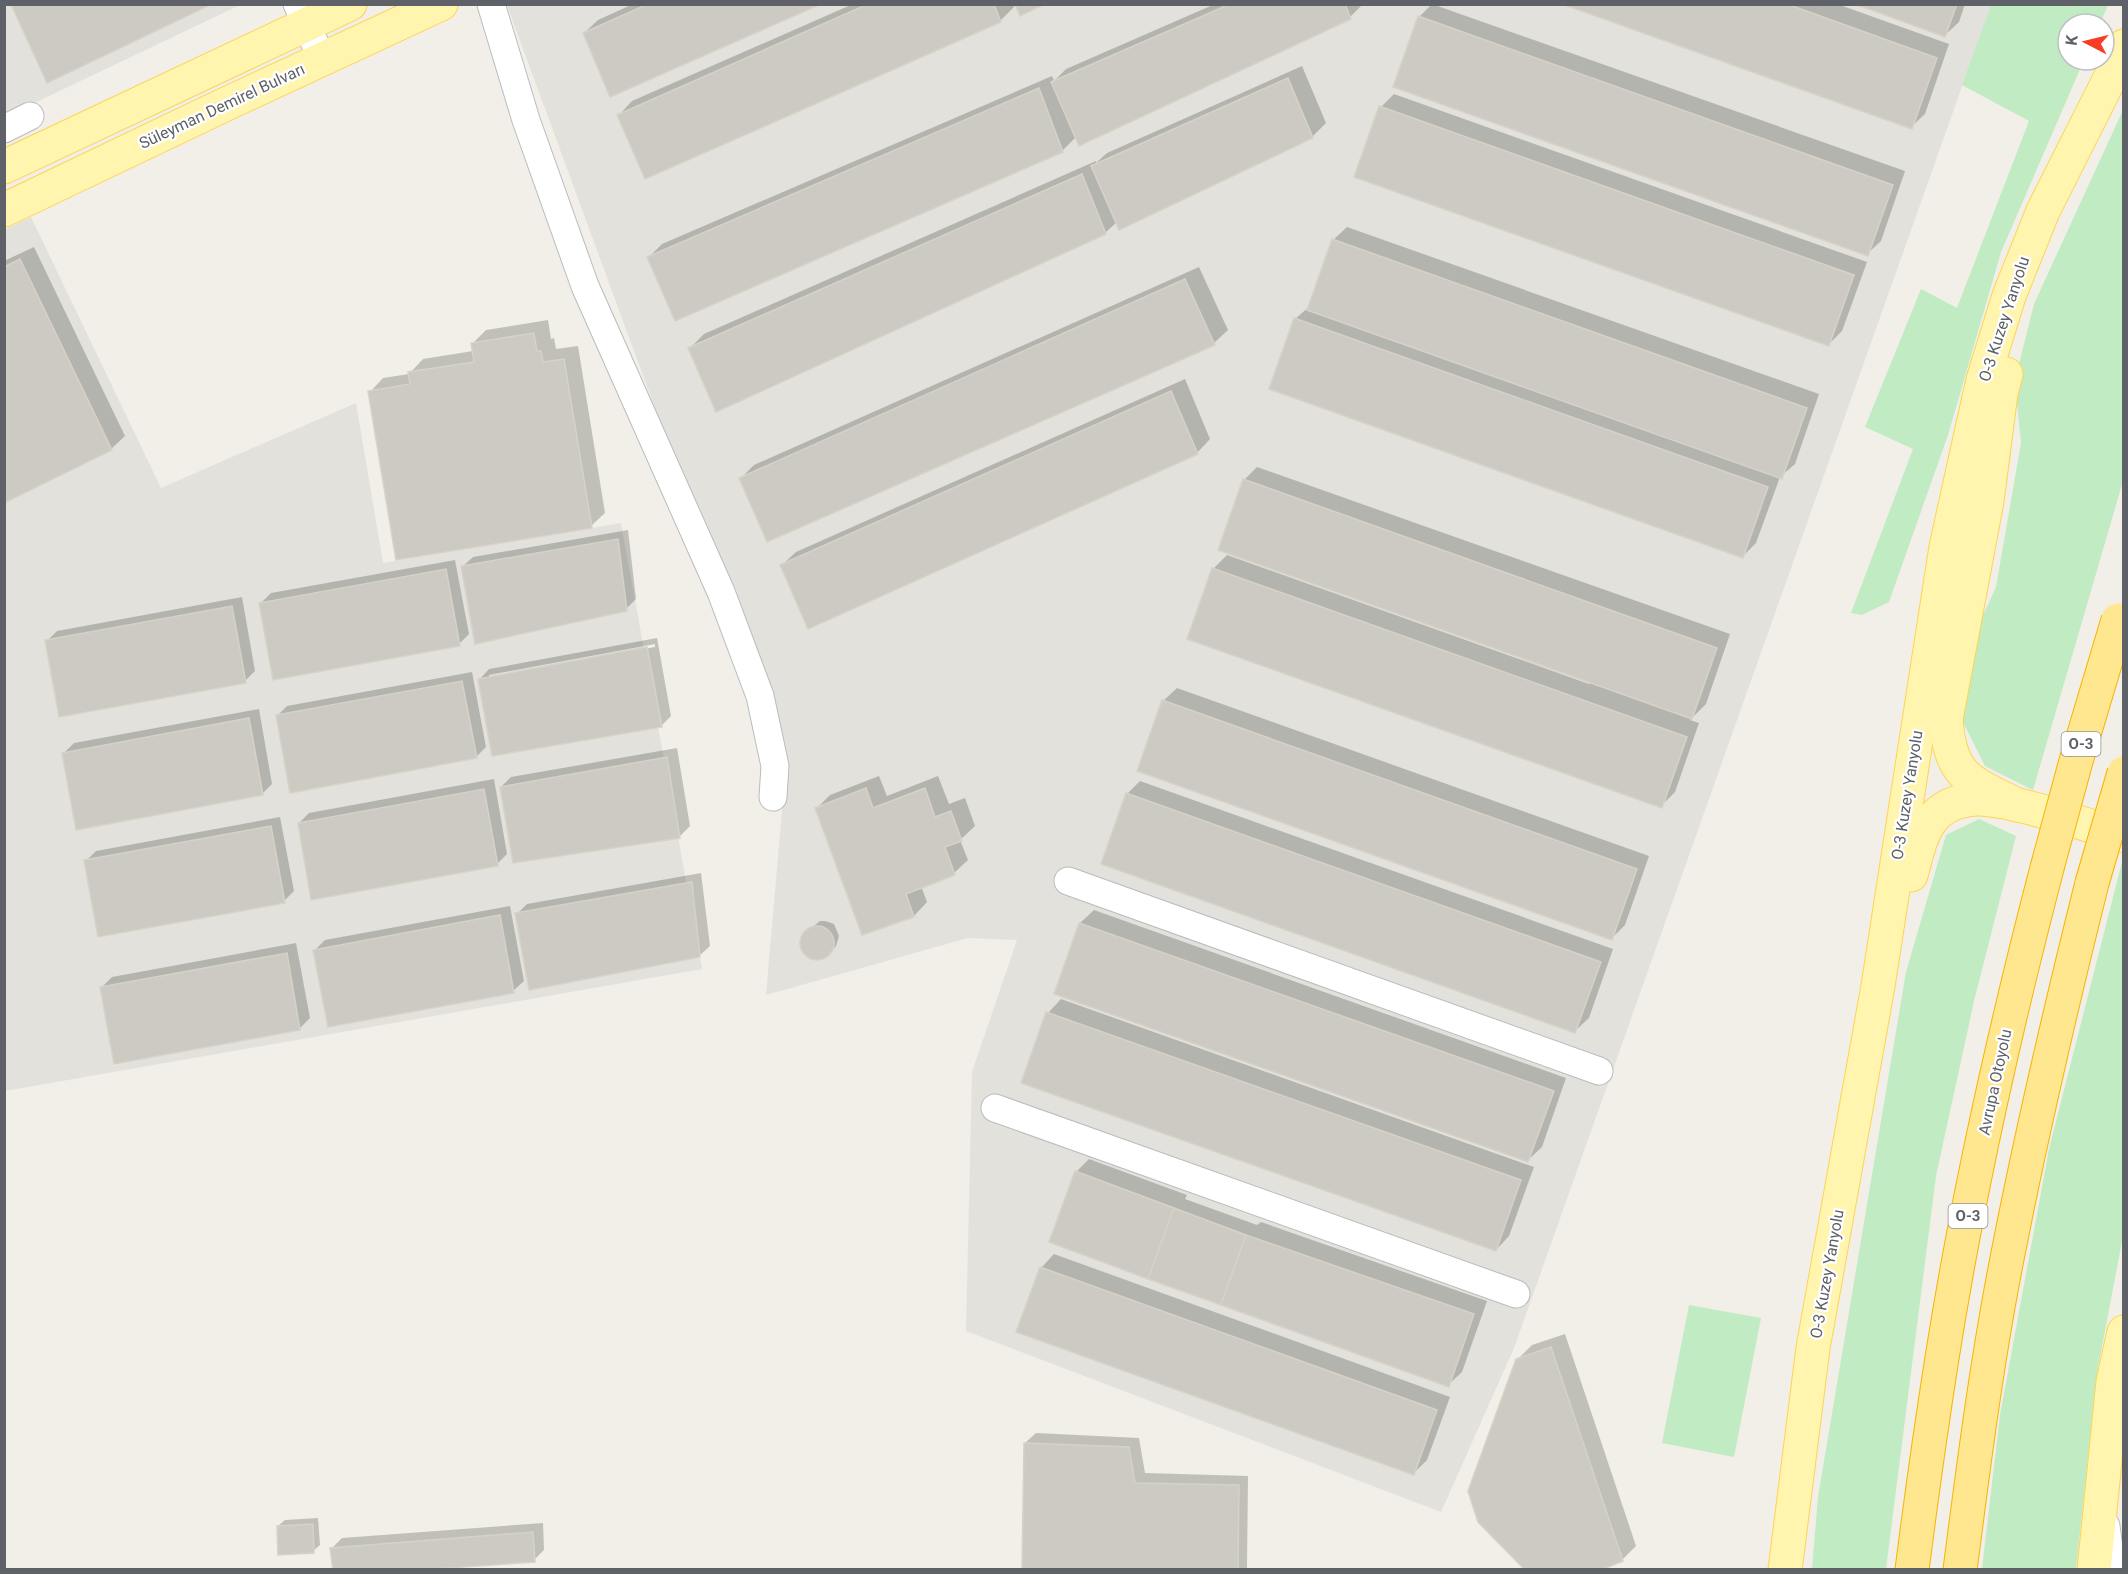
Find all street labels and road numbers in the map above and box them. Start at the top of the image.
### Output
street label: Süleyman Demirel Bulvarı [136,59,308,153]
street label: O-3 Kuzey Yanyolu [1975,254,2033,384]
street label: O-3 Kuzey Yanyolu [1887,729,1927,861]
road number: O-3 [2062,732,2100,756]
street label: Avrupa Otoyolu [1974,1027,2016,1137]
road number: O-3 [1948,1204,1988,1228]
street label: O-3 Kuzey Yanyolu [1806,1208,1848,1340]

